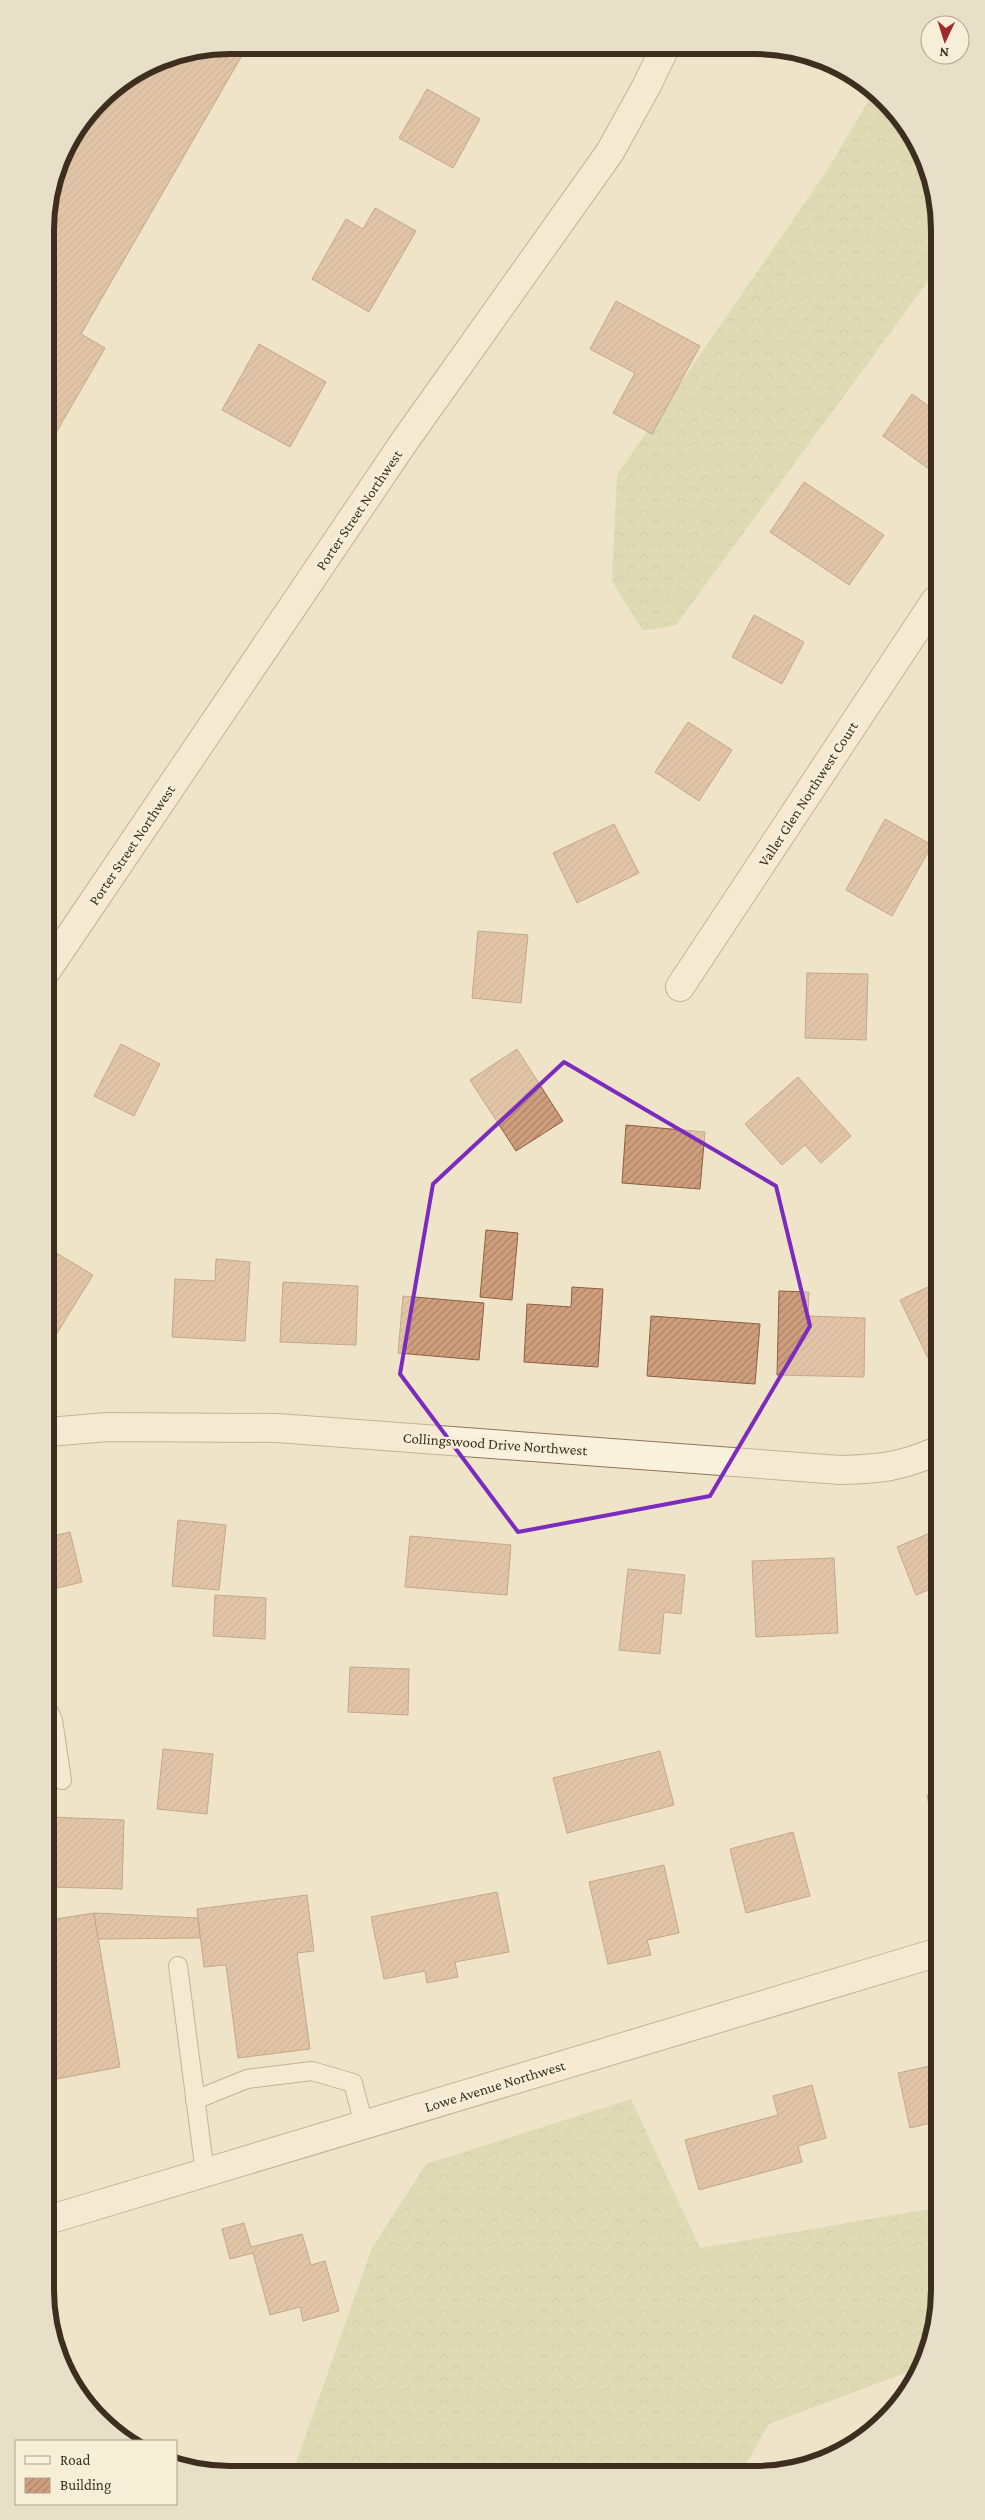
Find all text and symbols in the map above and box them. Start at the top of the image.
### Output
north arrow [920,15,970,65]
text: N [938,45,949,61]
street label: Porter Street Northwest [313,446,406,573]
street label: Valler Glen Northwest Court [755,718,861,869]
street label: Porter Street Northwest [86,781,179,908]
street label: Collingswood Drive Northwest [402,1430,589,1459]
street label: Lowe Avenue Northwest [423,2057,568,2115]
legend [15,2440,178,2505]
text: Road [60,2452,91,2468]
text: Building [60,2477,111,2494]

